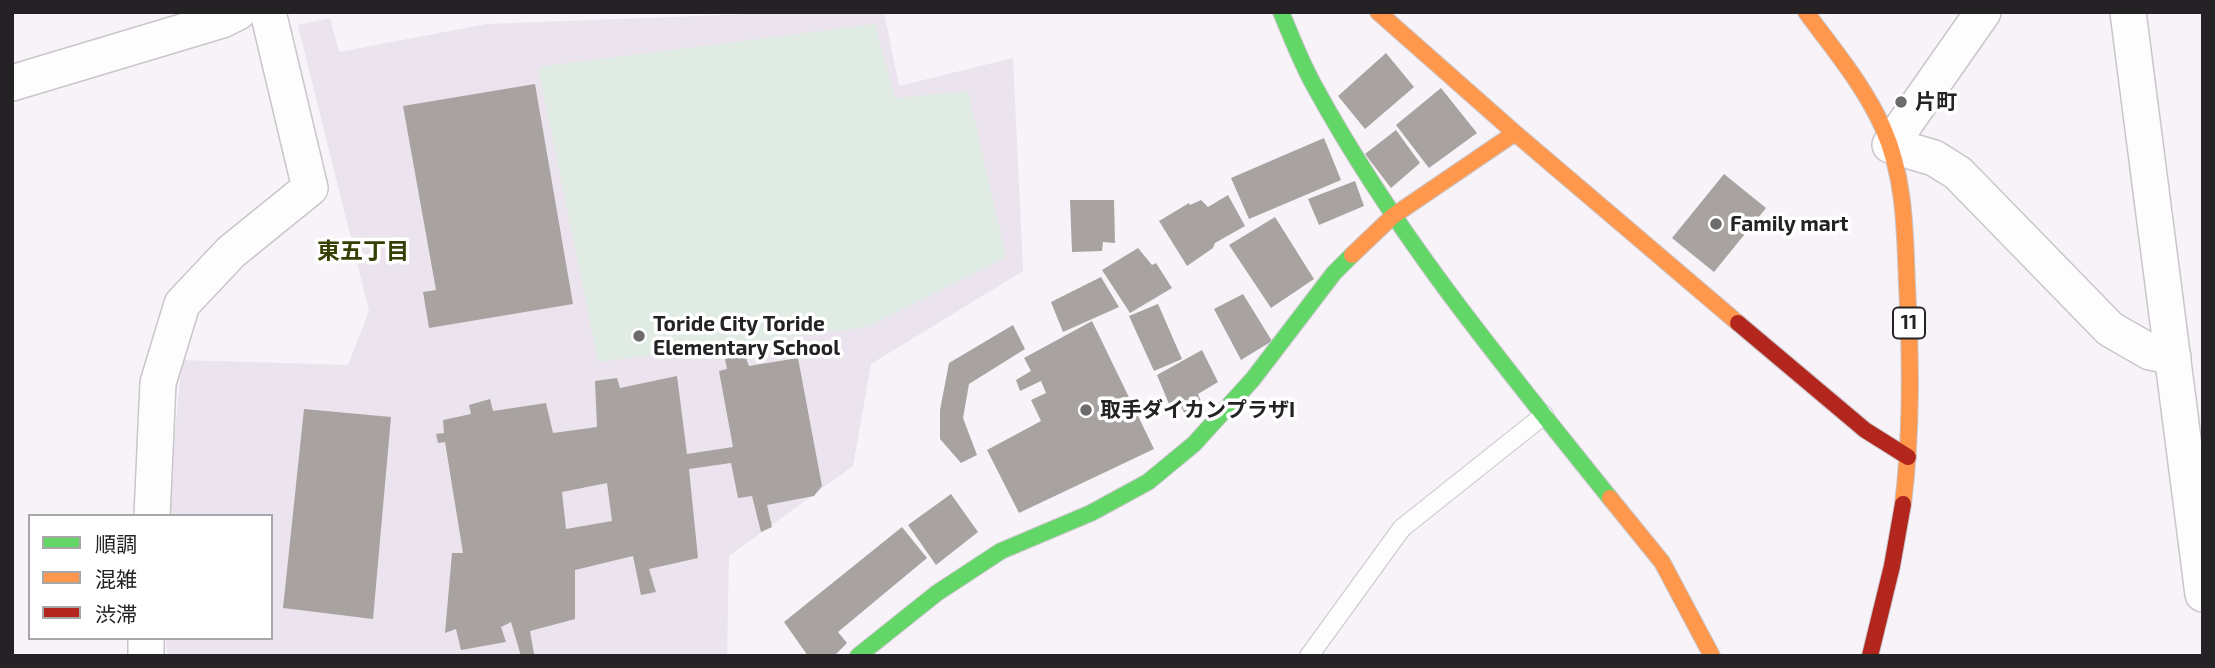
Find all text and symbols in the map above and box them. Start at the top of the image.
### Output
place label: 片町 [1915,89,1957,115]
marker: 片町 [1893,94,1909,110]
place label: Family mart [1730,211,1848,237]
marker: Family mart [1708,216,1724,232]
district label: 東五丁目 [317,237,409,265]
road number: 11 [1893,308,1925,338]
place label: Toride City Toride Elementary School [653,311,840,361]
marker: Toride City Toride Elementary School [631,328,647,344]
place label: 取手ダイカンプラザI [1100,397,1295,423]
marker: 取手ダイカンプラザI [1078,402,1094,418]
legend [28,514,273,640]
text: 順調 [95,531,137,556]
text: 混雑 [95,566,137,591]
text: 渋滞 [95,601,137,626]

